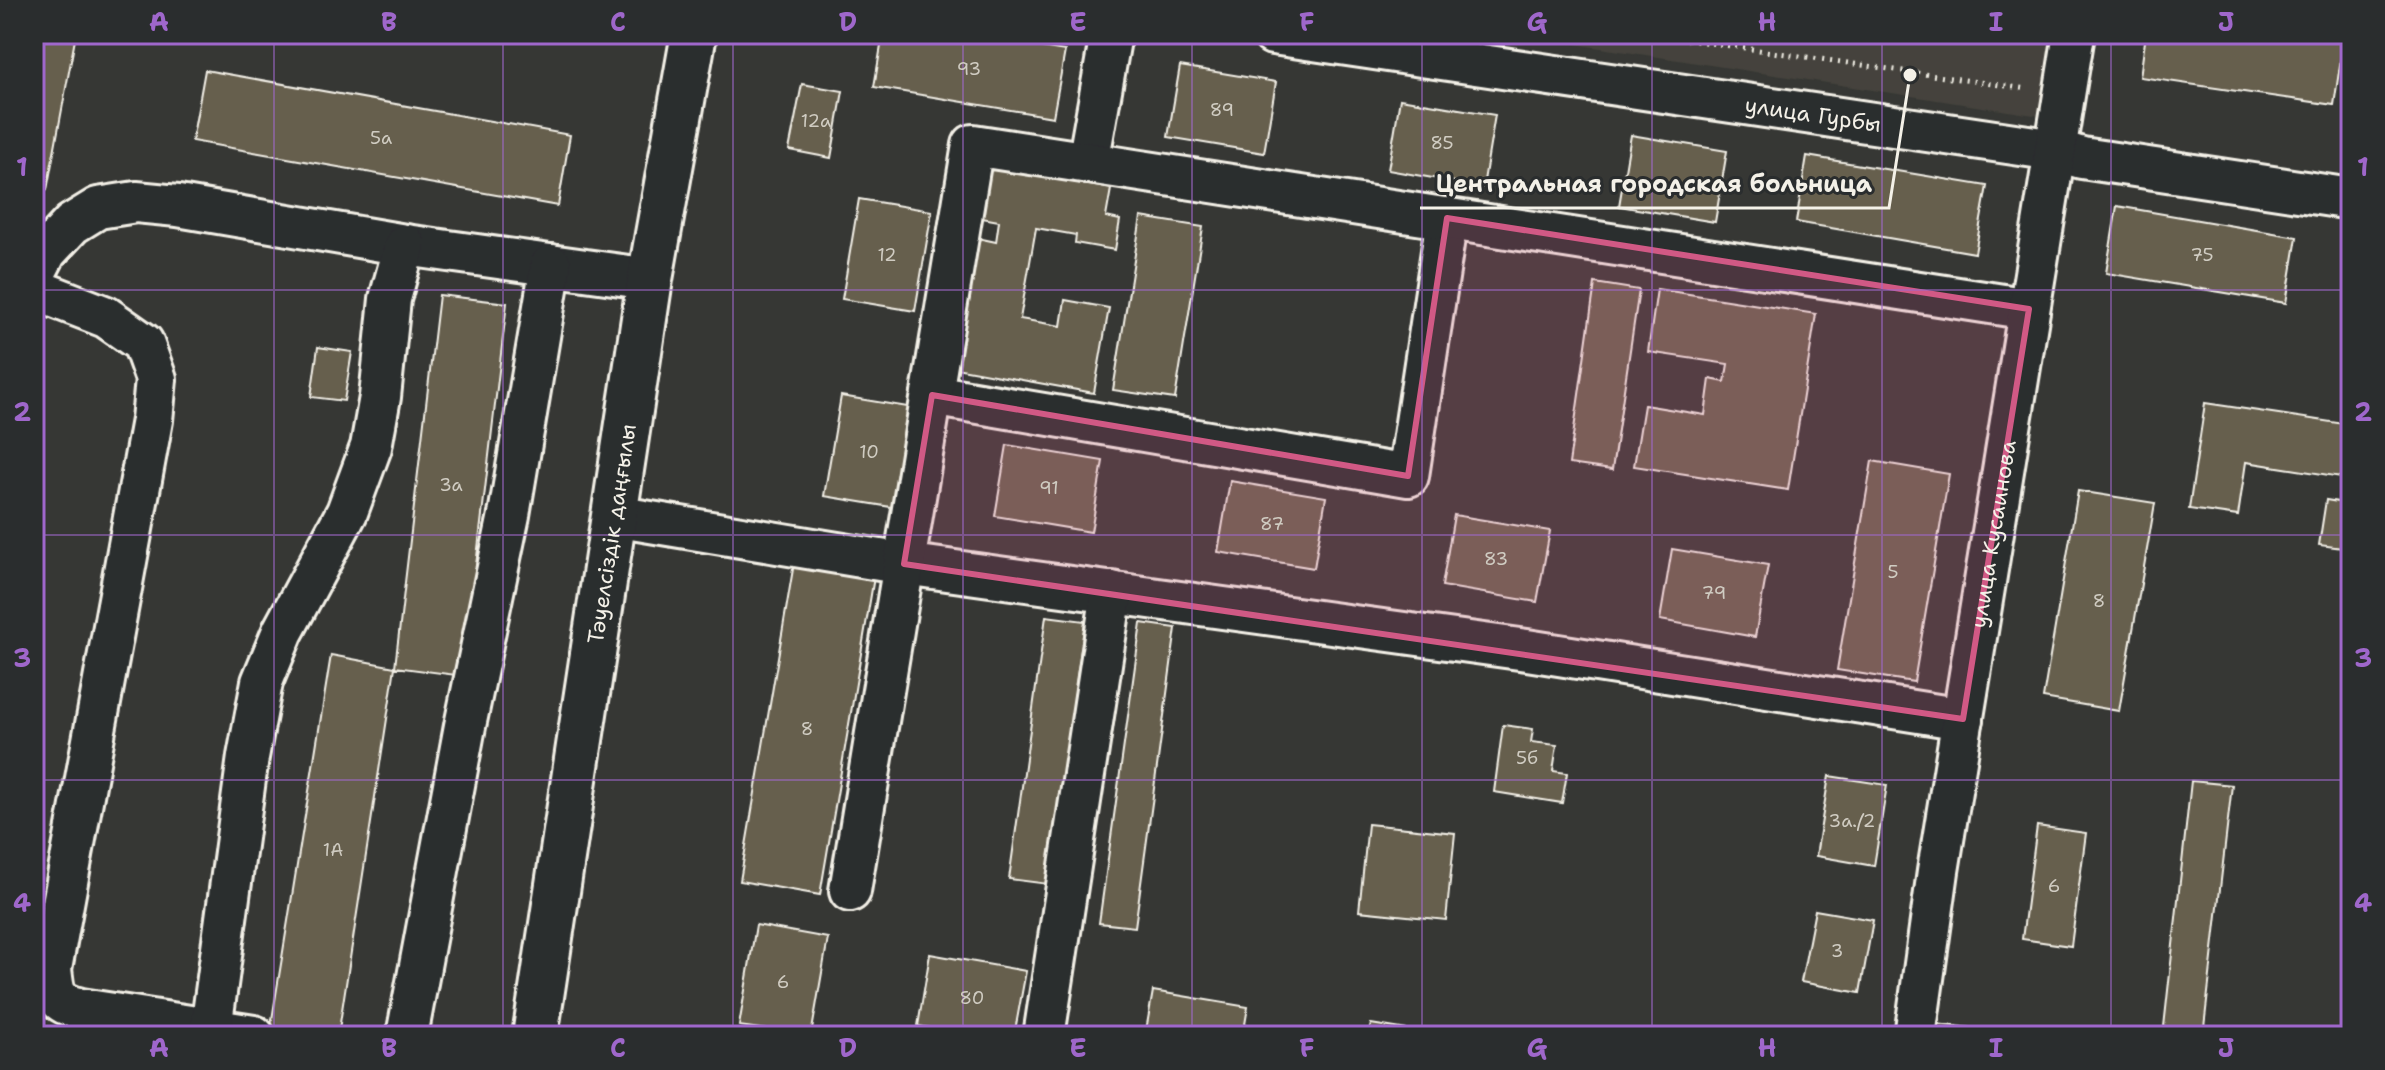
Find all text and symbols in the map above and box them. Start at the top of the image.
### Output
text: A [149,4,169,39]
text: B [381,4,397,39]
text: C [610,4,626,39]
text: D [839,4,857,39]
text: E [1069,4,1087,39]
text: F [1299,4,1315,39]
text: G [1527,4,1548,39]
text: H [1758,4,1776,39]
text: I [1989,4,2003,39]
text: J [2218,4,2234,39]
house number: 93 [957,57,981,81]
street label: улица Гурбы [1743,90,1883,139]
house number: 89 [1210,98,1234,122]
house number: 12а [801,109,831,133]
house number: 5а [370,126,392,150]
house number: 85 [1430,131,1454,155]
text: 1 [16,149,28,184]
text: 1 [2357,149,2369,184]
callout: Центральная городская больница [1420,160,1889,208]
text: Центральная городская больница [1436,168,1873,200]
house number: 12 [877,243,897,267]
house number: 75 [2191,243,2213,267]
text: 2 [13,394,31,429]
text: 2 [2354,394,2372,429]
street label: Тәуелсіздік даңғылы [580,422,642,646]
street label: улица Кусаинова [1963,438,2022,630]
house number: 10 [859,440,879,464]
house number: 3a [439,473,463,497]
house number: 91 [1039,476,1059,500]
house number: 87 [1260,512,1284,536]
house number: 83 [1484,547,1508,571]
house number: 5 [1887,560,1899,584]
house number: 79 [1702,581,1726,605]
house number: 8 [2093,589,2105,613]
text: 3 [13,640,31,675]
text: 3 [2354,640,2372,675]
house number: 8 [801,717,813,741]
house number: 5б [1516,746,1538,770]
house number: 3а./2 [1829,809,1875,833]
house number: 1А [323,838,343,862]
house number: 6 [2048,874,2060,898]
text: 4 [13,885,31,920]
text: 4 [2354,885,2372,920]
house number: 3 [1831,939,1843,963]
house number: 6 [777,970,789,994]
house number: 80 [960,986,984,1010]
text: A [149,1030,169,1065]
text: B [381,1030,397,1065]
text: C [610,1030,626,1065]
text: D [839,1030,857,1065]
text: E [1069,1030,1087,1065]
text: F [1299,1030,1315,1065]
text: G [1527,1030,1548,1065]
text: H [1758,1030,1776,1065]
text: I [1989,1030,2003,1065]
text: J [2218,1030,2234,1065]

